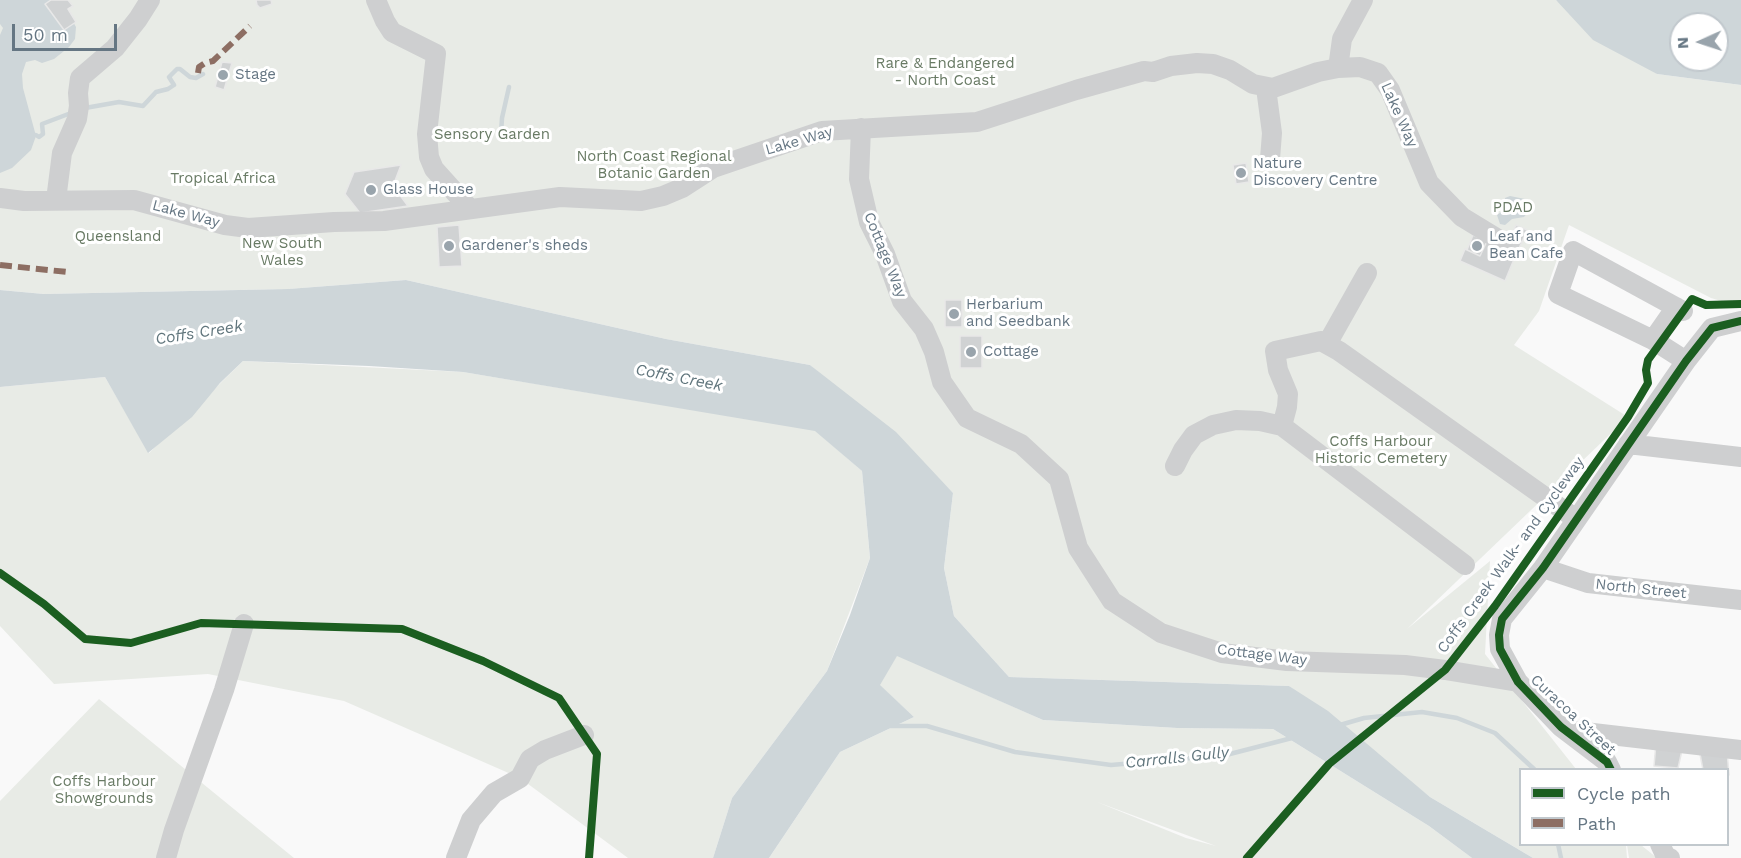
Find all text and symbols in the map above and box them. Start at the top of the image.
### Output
scale bar [15,12,120,50]
north arrow [1669,12,1729,72]
text: 50 m [23,24,68,45]
text: N [1673,36,1692,49]
park label: Rare & Endangered - North Coast [875,55,1015,90]
place label: Stage [235,66,276,84]
marker: Stage [216,68,230,82]
street label: Lake Way [1377,80,1421,150]
street label: Lake Way [763,123,835,159]
park label: Sensory Garden [434,126,550,144]
park label: North Coast Regional Botanic Garden [576,148,732,183]
place label: Nature Discovery Centre [1253,155,1377,190]
marker: Nature Discovery Centre [1234,166,1248,180]
park label: Tropical Africa [170,170,276,188]
place label: Glass House [383,181,474,199]
marker: Glass House [364,183,378,197]
street label: Lake Way [150,196,222,232]
park label: PDAD [1493,199,1533,217]
street label: Cottage Way [860,210,910,300]
park label: Queensland [75,228,161,246]
place label: Leaf and Bean Cafe [1489,228,1563,263]
park label: New South Wales [242,235,322,270]
place label: Gardener's sheds [461,237,588,255]
marker: Gardener's sheds [442,239,456,253]
marker: Leaf and Bean Cafe [1470,239,1484,253]
place label: Herbarium and Seedbank [966,296,1070,331]
marker: Herbarium and Seedbank [947,307,961,321]
water label: Coffs Creek [154,317,244,349]
place label: Cottage [983,343,1039,361]
marker: Cottage [964,345,978,359]
water label: Coffs Creek [634,360,724,396]
park label: Coffs Harbour Historic Cemetery [1315,433,1447,468]
street label: Coffs Creek Walk- and Cycleway [1434,453,1588,657]
street label: North Street [1595,575,1687,603]
street label: Cottage Way [1216,641,1308,669]
street label: Curacoa Street [1527,671,1619,759]
water label: Carralls Gully [1124,743,1230,773]
legend [1519,768,1729,846]
park label: Coffs Harbour Showgrounds [52,773,156,808]
text: Cycle path [1577,783,1671,804]
text: Path [1577,813,1617,834]

